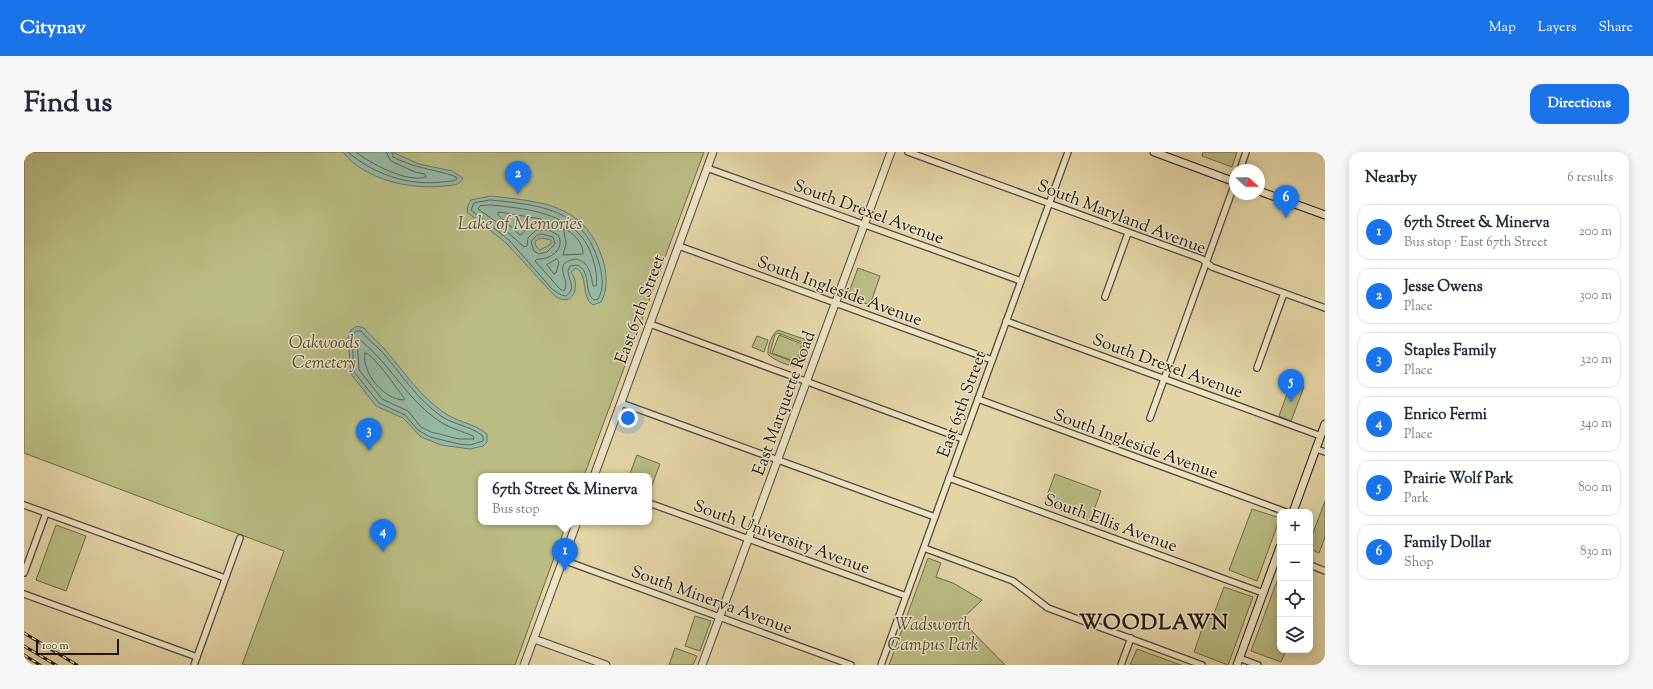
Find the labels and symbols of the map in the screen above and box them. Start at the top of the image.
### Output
pin: 2 [505,161,531,194]
north arrow [1229,164,1265,200]
street label: South Drexel Avenue [790,175,947,251]
street label: South Maryland Avenue [1033,175,1209,261]
pin: 6 [1273,185,1299,218]
water label: Lake of Memories [457,212,583,238]
street label: South Ingleside Avenue [753,251,925,333]
street label: East 67th Street [610,252,672,368]
street label: East Marquette Road [748,328,822,479]
street label: South Drexel Avenue [1089,329,1246,405]
park label: Oakwoods Cemetery [289,332,360,376]
street label: East 65th Street [932,348,993,461]
pin: 5 [1278,369,1304,402]
street label: South Ingleside Avenue [1049,404,1221,486]
your location [618,408,638,428]
pin: 3 [356,418,382,451]
street label: South Ellis Avenue [1040,489,1180,559]
street label: South University Avenue [690,495,873,581]
pin: 4 [370,519,396,552]
pin: 1 [552,538,578,571]
street label: South Minerva Avenue [627,560,796,641]
district label: WOODLAWN [1079,609,1229,639]
park label: Wadsworth Campus Park [887,614,979,658]
scale bar [36,637,119,656]

